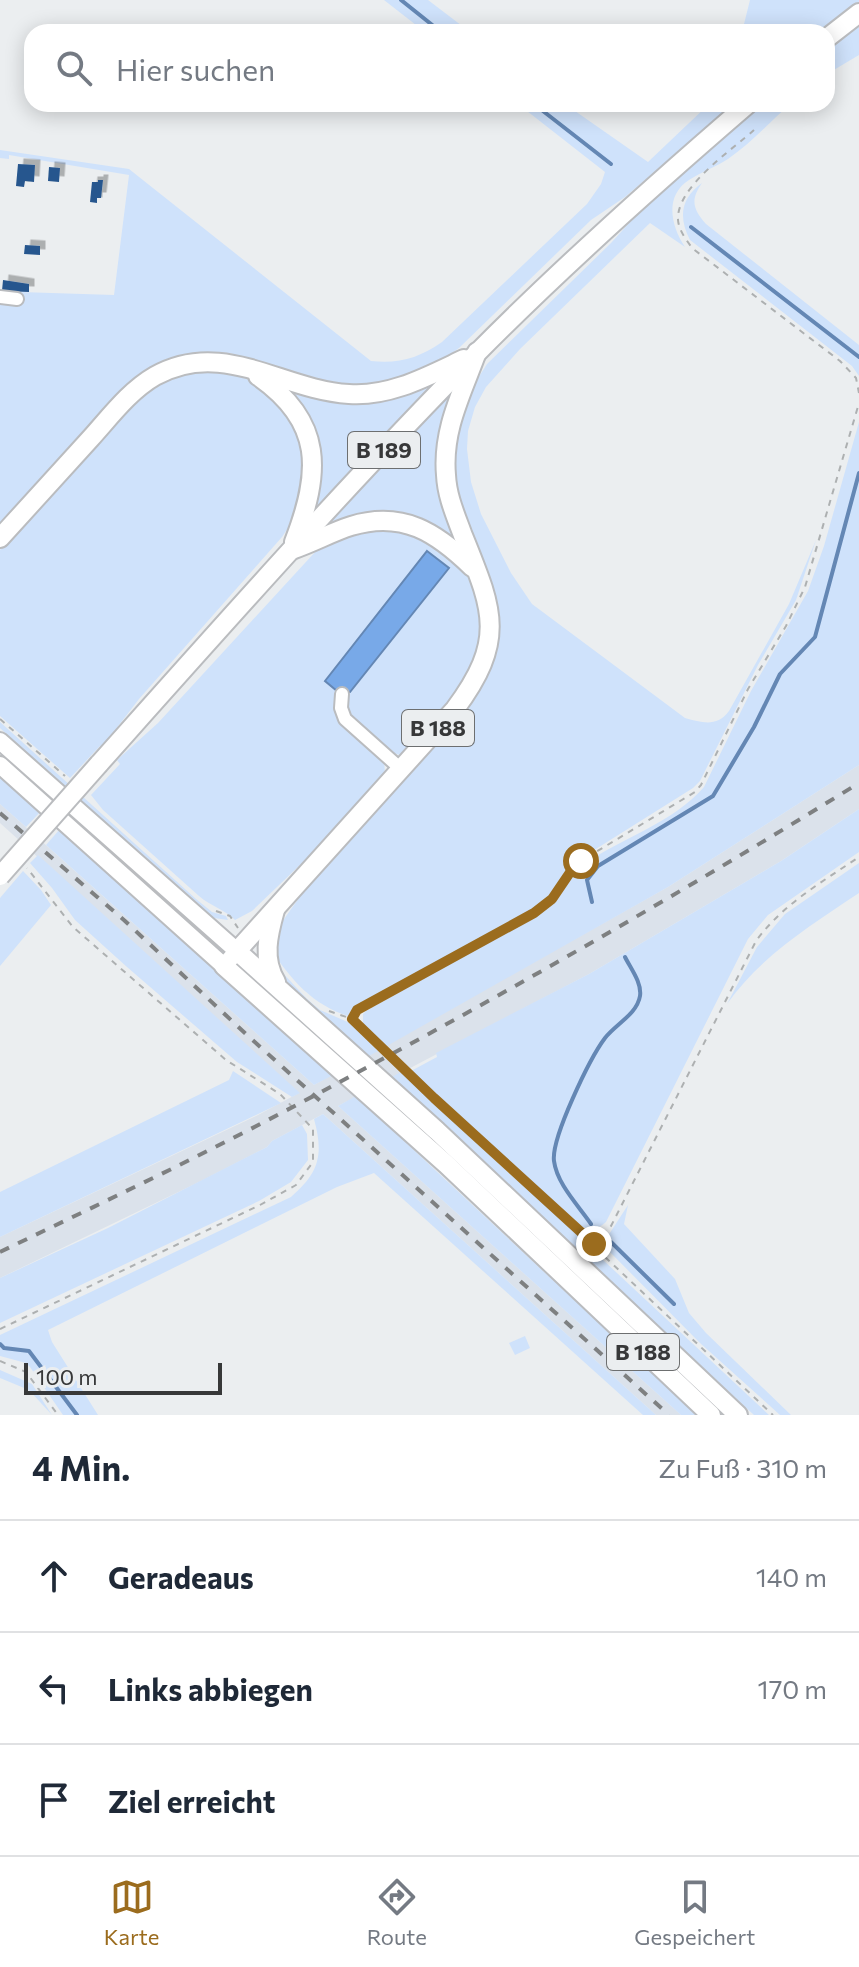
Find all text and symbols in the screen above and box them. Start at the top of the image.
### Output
search box [24,24,835,112]
icon: search [52,46,96,90]
text: Hier suchen [116,50,275,87]
road number: B 189 [348,432,420,468]
road number: B 188 [402,710,474,746]
route start [563,843,599,879]
route end [576,1226,612,1262]
road number: B 188 [607,1334,679,1370]
scale bar [24,1359,222,1395]
text: 100 m [36,1363,98,1390]
text: 4 Min. [32,1446,130,1488]
text: Zu Fuß · 310 m [659,1452,827,1483]
icon: ahead [32,1554,76,1598]
text: Geradeaus [108,1558,254,1595]
text: 140 m [756,1561,827,1592]
icon: left [32,1666,76,1710]
text: Links abbiegen [108,1670,313,1707]
text: 170 m [758,1673,827,1704]
icon: arrive [32,1778,76,1822]
text: Ziel erreicht [108,1782,276,1819]
tab: Karte [104,1875,159,1950]
tab: Route [367,1875,427,1950]
tab: Gespeichert [634,1875,755,1950]

